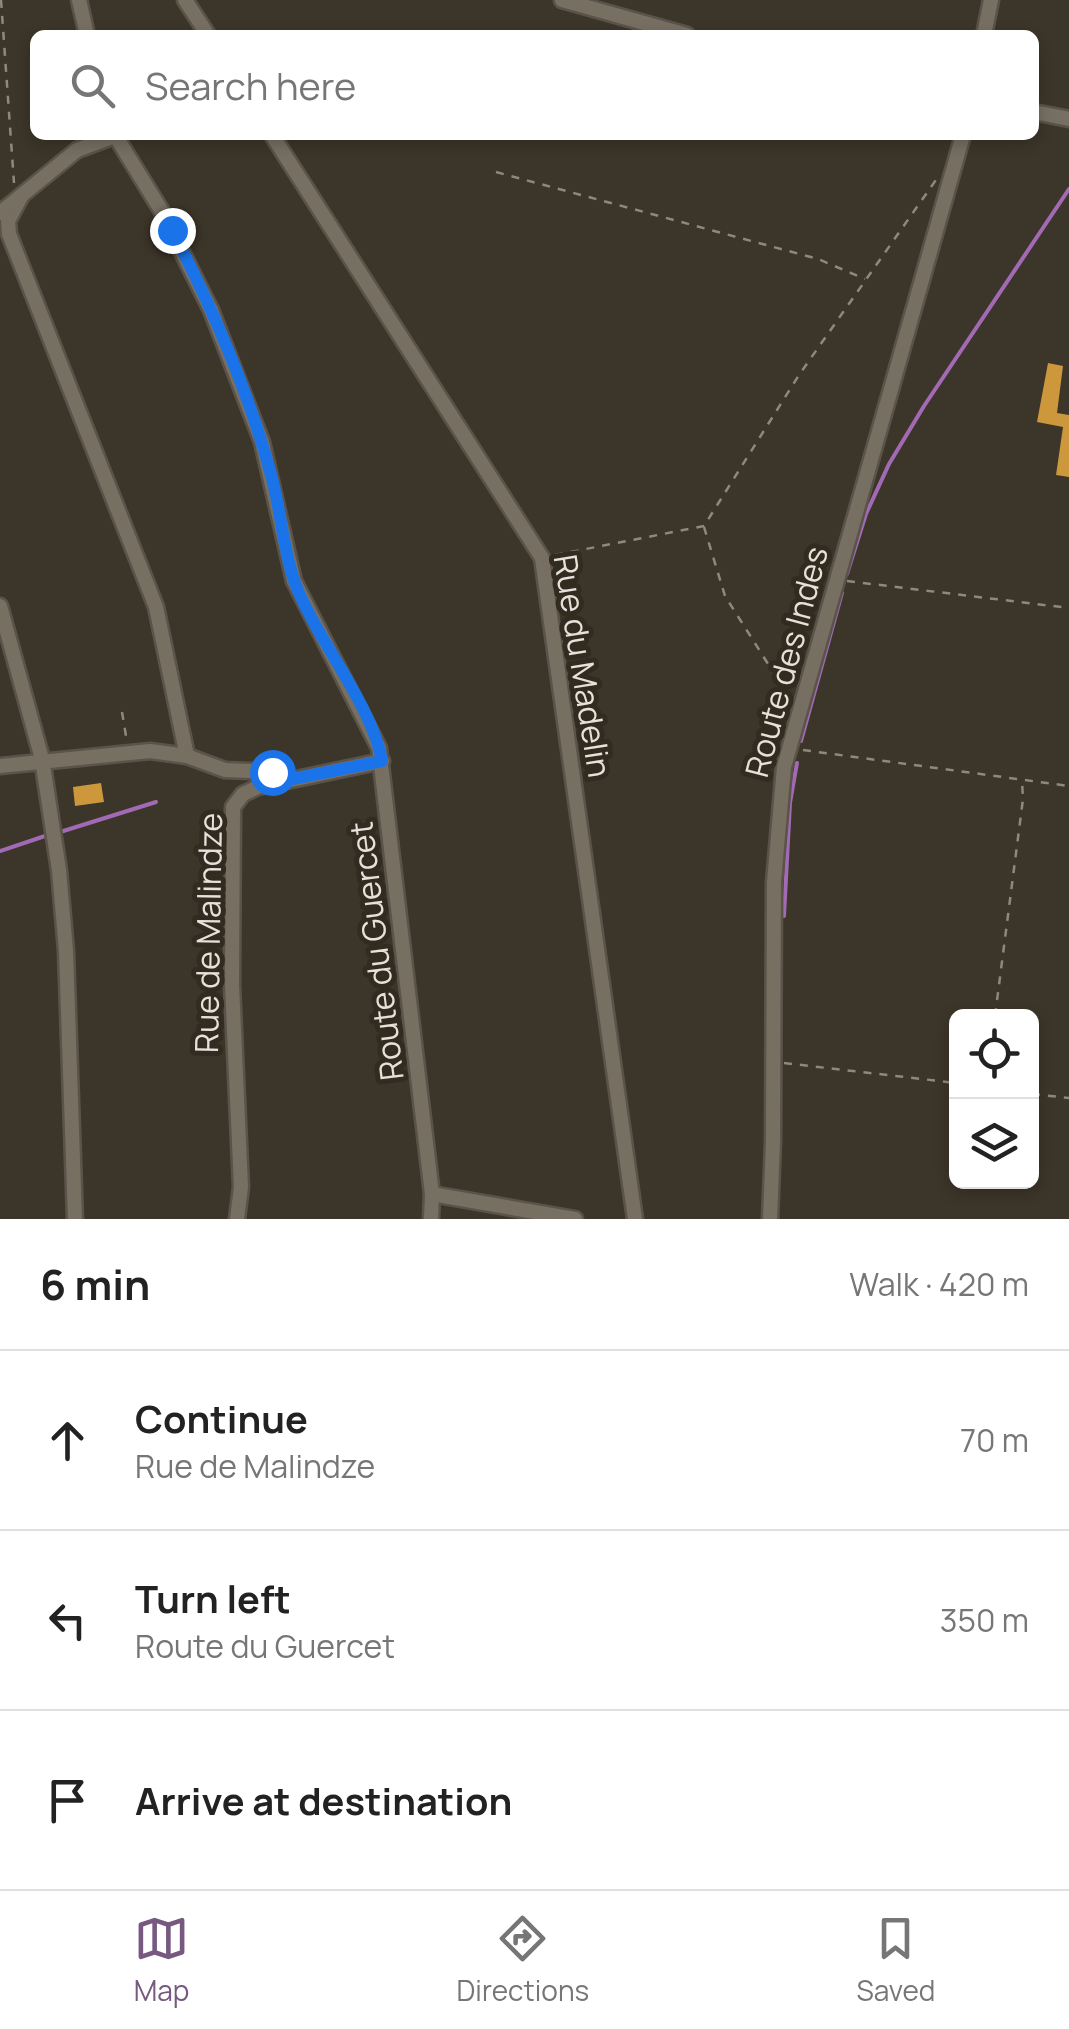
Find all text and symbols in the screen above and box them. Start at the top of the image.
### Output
search box [30,30,1039,140]
icon: search [65,58,120,113]
text: Search here [145,59,356,111]
route end [150,208,196,254]
street label: Route des Indes [734,542,838,782]
street label: Rue du Madelin [544,551,622,780]
route start [250,750,296,796]
street label: Rue de Malindze [184,813,232,1053]
street label: Route du Guercet [338,819,414,1083]
map controls [949,1009,1039,1189]
button: locate [949,1009,1039,1099]
button: layers [949,1099,1039,1189]
text: 6 min [40,1255,150,1313]
text: Walk · 420 m [849,1262,1029,1306]
text: Continue [135,1392,308,1444]
icon: ahead [40,1413,95,1468]
text: 70 m [960,1418,1029,1462]
text: Rue de Malindze [135,1444,375,1488]
text: Turn left [135,1572,291,1624]
icon: left [40,1593,95,1648]
text: 350 m [940,1598,1029,1642]
text: Route du Guercet [135,1624,395,1668]
icon: arrive [40,1773,95,1828]
text: Arrive at destination [135,1774,512,1826]
tab: Map [134,1911,189,2009]
tab: Directions [457,1911,589,2009]
tab: Saved [856,1911,935,2009]

